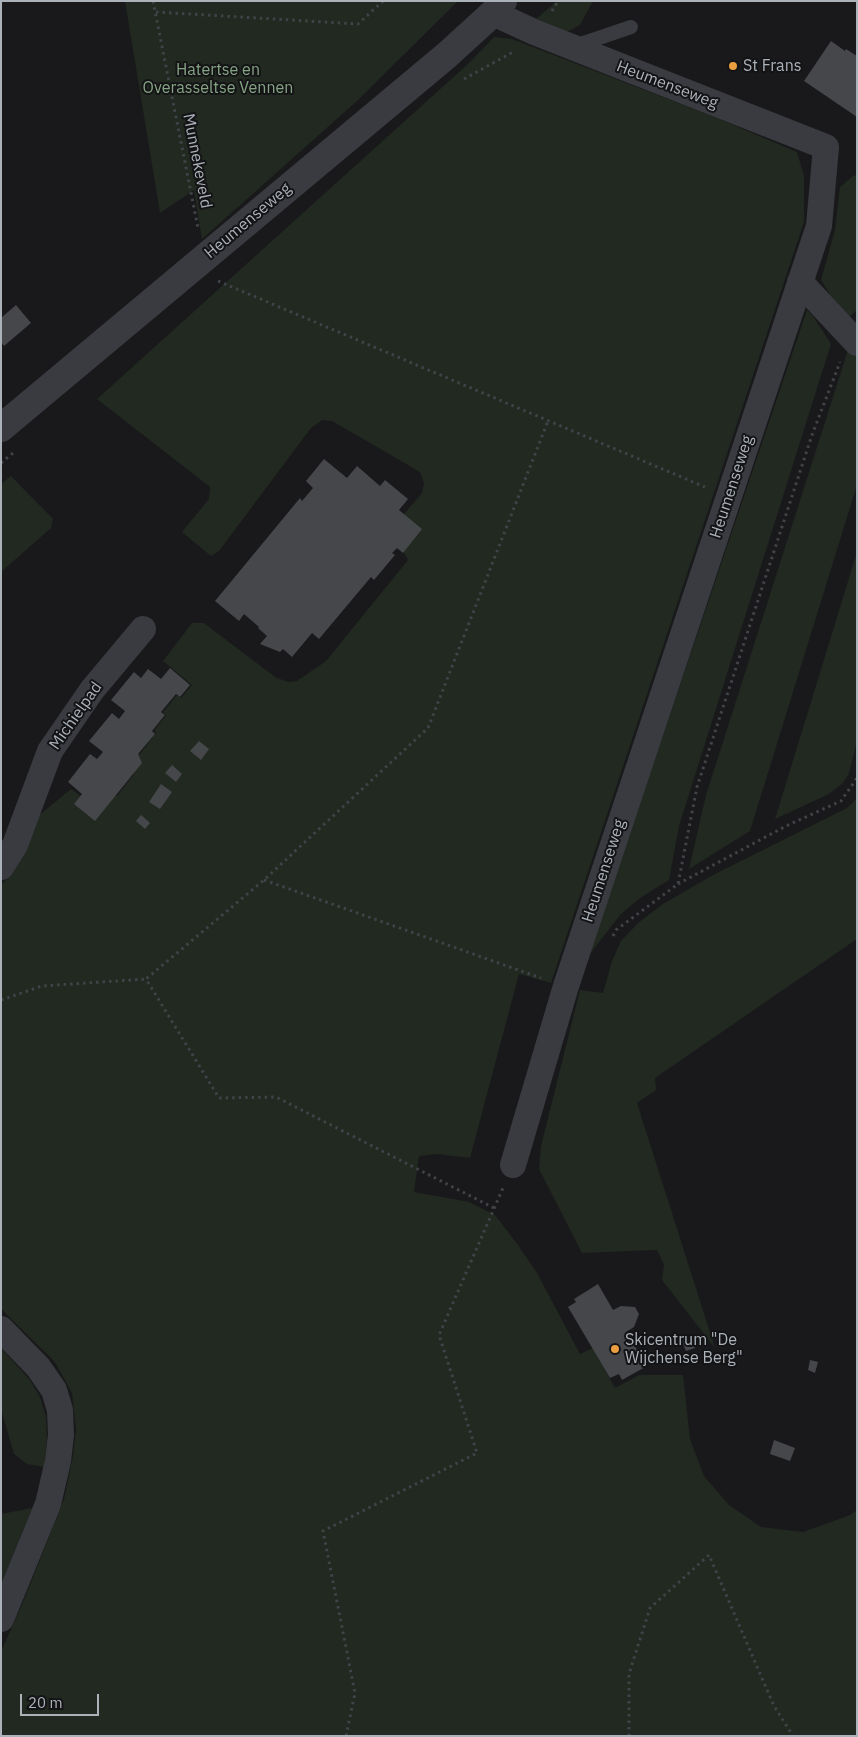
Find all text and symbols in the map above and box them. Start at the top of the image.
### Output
place label: St Frans [743,56,802,76]
street label: Heumenseweg [614,57,720,113]
park label: Hatertse en Overasseltse Vennen [143,60,293,98]
marker: St Frans [727,60,739,72]
street label: Munnekeveld [178,112,216,210]
street label: Heumenseweg [201,179,295,263]
street label: Heumenseweg [706,433,758,541]
street label: Michielpad [46,678,106,754]
street label: Heumenseweg [578,817,630,925]
place label: Skicentrum "De Wijchense Berg" [625,1330,743,1368]
marker: Skicentrum "De Wijchense Berg" [609,1343,621,1355]
scale bar [22,1684,101,1716]
text: 20 m [28,1693,63,1712]

